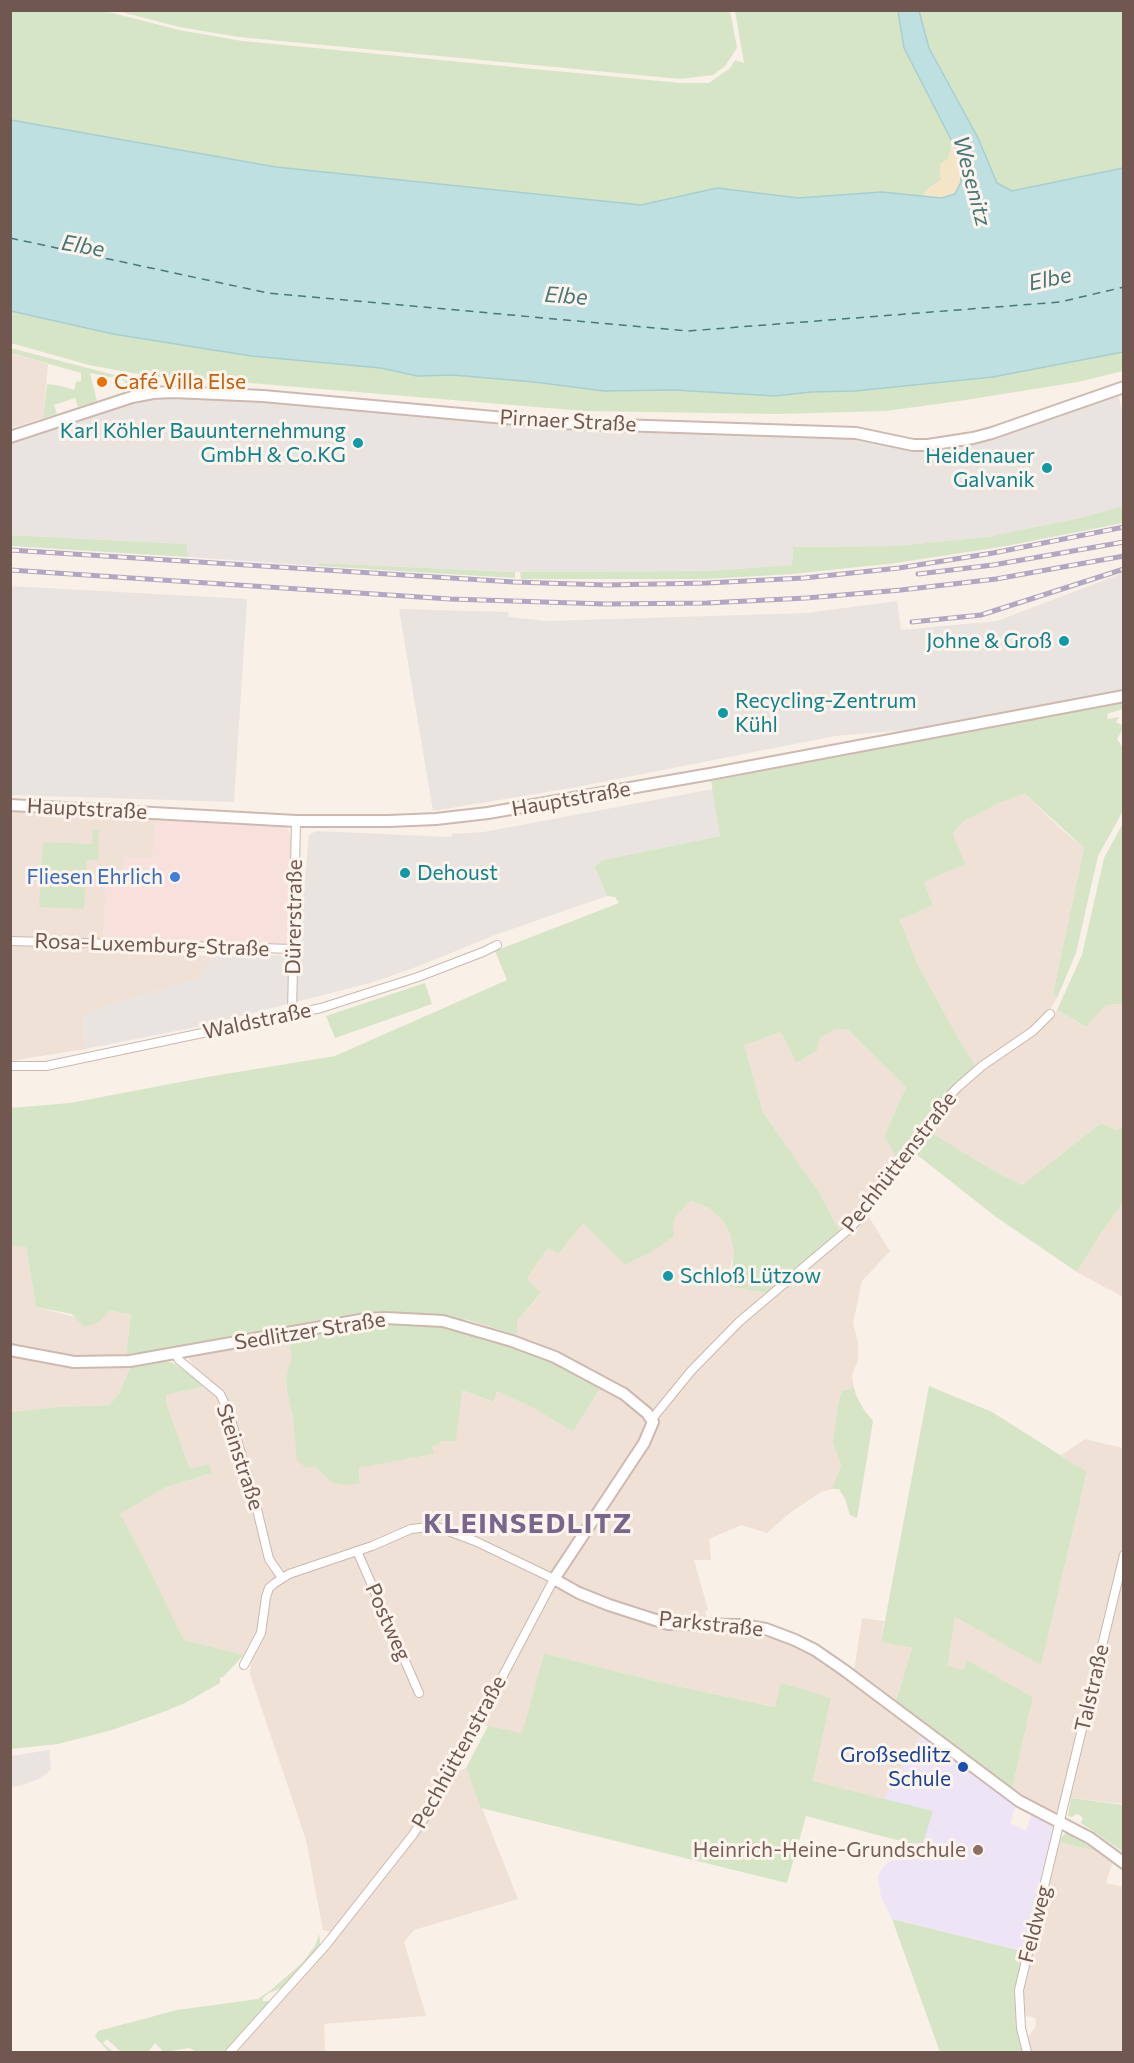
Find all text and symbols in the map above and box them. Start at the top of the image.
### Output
water label: Wesenitz [947,133,997,229]
water label: Elbe [59,229,107,263]
water label: Elbe [1026,262,1074,296]
water label: Elbe [544,281,588,311]
place label: Café Villa Else [114,369,246,395]
marker: Café Villa Else [95,375,109,389]
street label: Pirnaer Straße [499,405,637,437]
place label: Karl Köhler Bauunternehmung GmbH & Co.KG [60,418,346,468]
marker: Karl Köhler Bauunternehmung GmbH & Co.KG [351,436,365,450]
place label: Heidenauer Galvanik [925,443,1035,493]
marker: Heidenauer Galvanik [1040,461,1054,475]
place label: Johne & Groß [926,628,1052,654]
marker: Johne & Groß [1057,634,1071,648]
place label: Recycling-Zentrum Kühl [735,688,917,738]
marker: Recycling-Zentrum Kühl [716,706,730,720]
street label: Hauptstraße [510,776,632,822]
street label: Hauptstraße [26,793,148,825]
street label: Dürerstraße [280,859,308,975]
place label: Dehoust [417,860,498,886]
place label: Fliesen Ehrlich [26,864,163,890]
marker: Dehoust [398,866,412,880]
marker: Fliesen Ehrlich [168,870,182,884]
street label: Rosa-Luxemburg-Straße [34,928,270,962]
street label: Waldstraße [201,997,313,1045]
street label: Pechhüttenstraße [836,1087,962,1237]
place label: Schloß Lützow [680,1263,821,1289]
marker: Schloß Lützow [661,1269,675,1283]
street label: Sedlitzer Straße [233,1307,387,1355]
street label: Steinstraße [211,1401,269,1513]
district label: KLEINSEDLITZ [423,1508,633,1540]
street label: Postweg [360,1579,416,1665]
street label: Parkstraße [657,1606,765,1642]
street label: Talstraße [1070,1642,1114,1734]
street label: Pechhüttenstraße [406,1671,512,1833]
place label: Großsedlitz Schule [840,1742,951,1792]
marker: Großsedlitz Schule [956,1760,970,1774]
place label: Heinrich-Heine-Grundschule [693,1837,966,1863]
marker: Heinrich-Heine-Grundschule [971,1843,985,1857]
street label: Feldweg [1013,1883,1057,1965]

